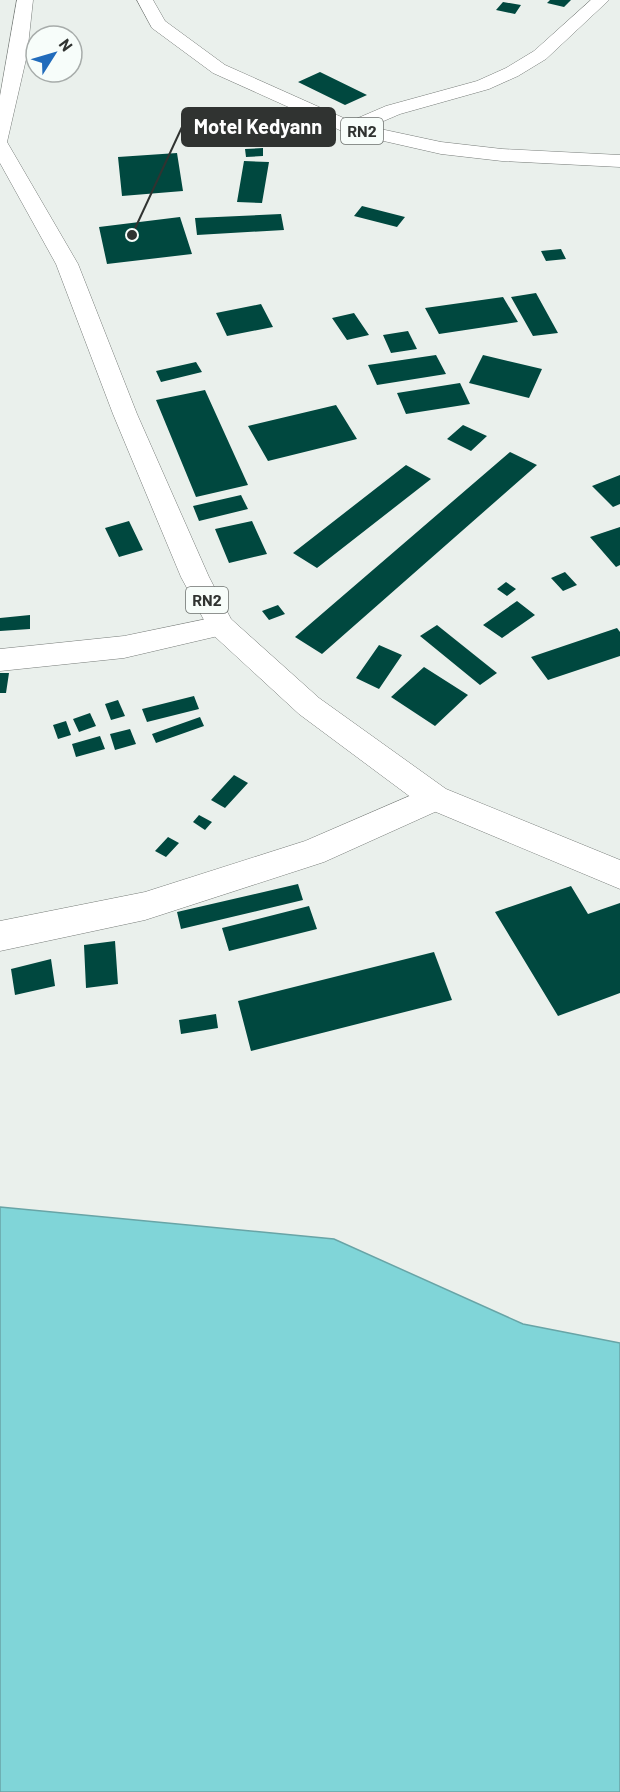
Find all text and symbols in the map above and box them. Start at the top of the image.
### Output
north arrow [24,24,84,84]
text: N [56,35,77,55]
callout: Motel Kedyann [182,108,335,146]
text: Motel Kedyann [194,114,322,138]
road number: RN2 [341,118,383,144]
road number: RN2 [186,587,228,613]

